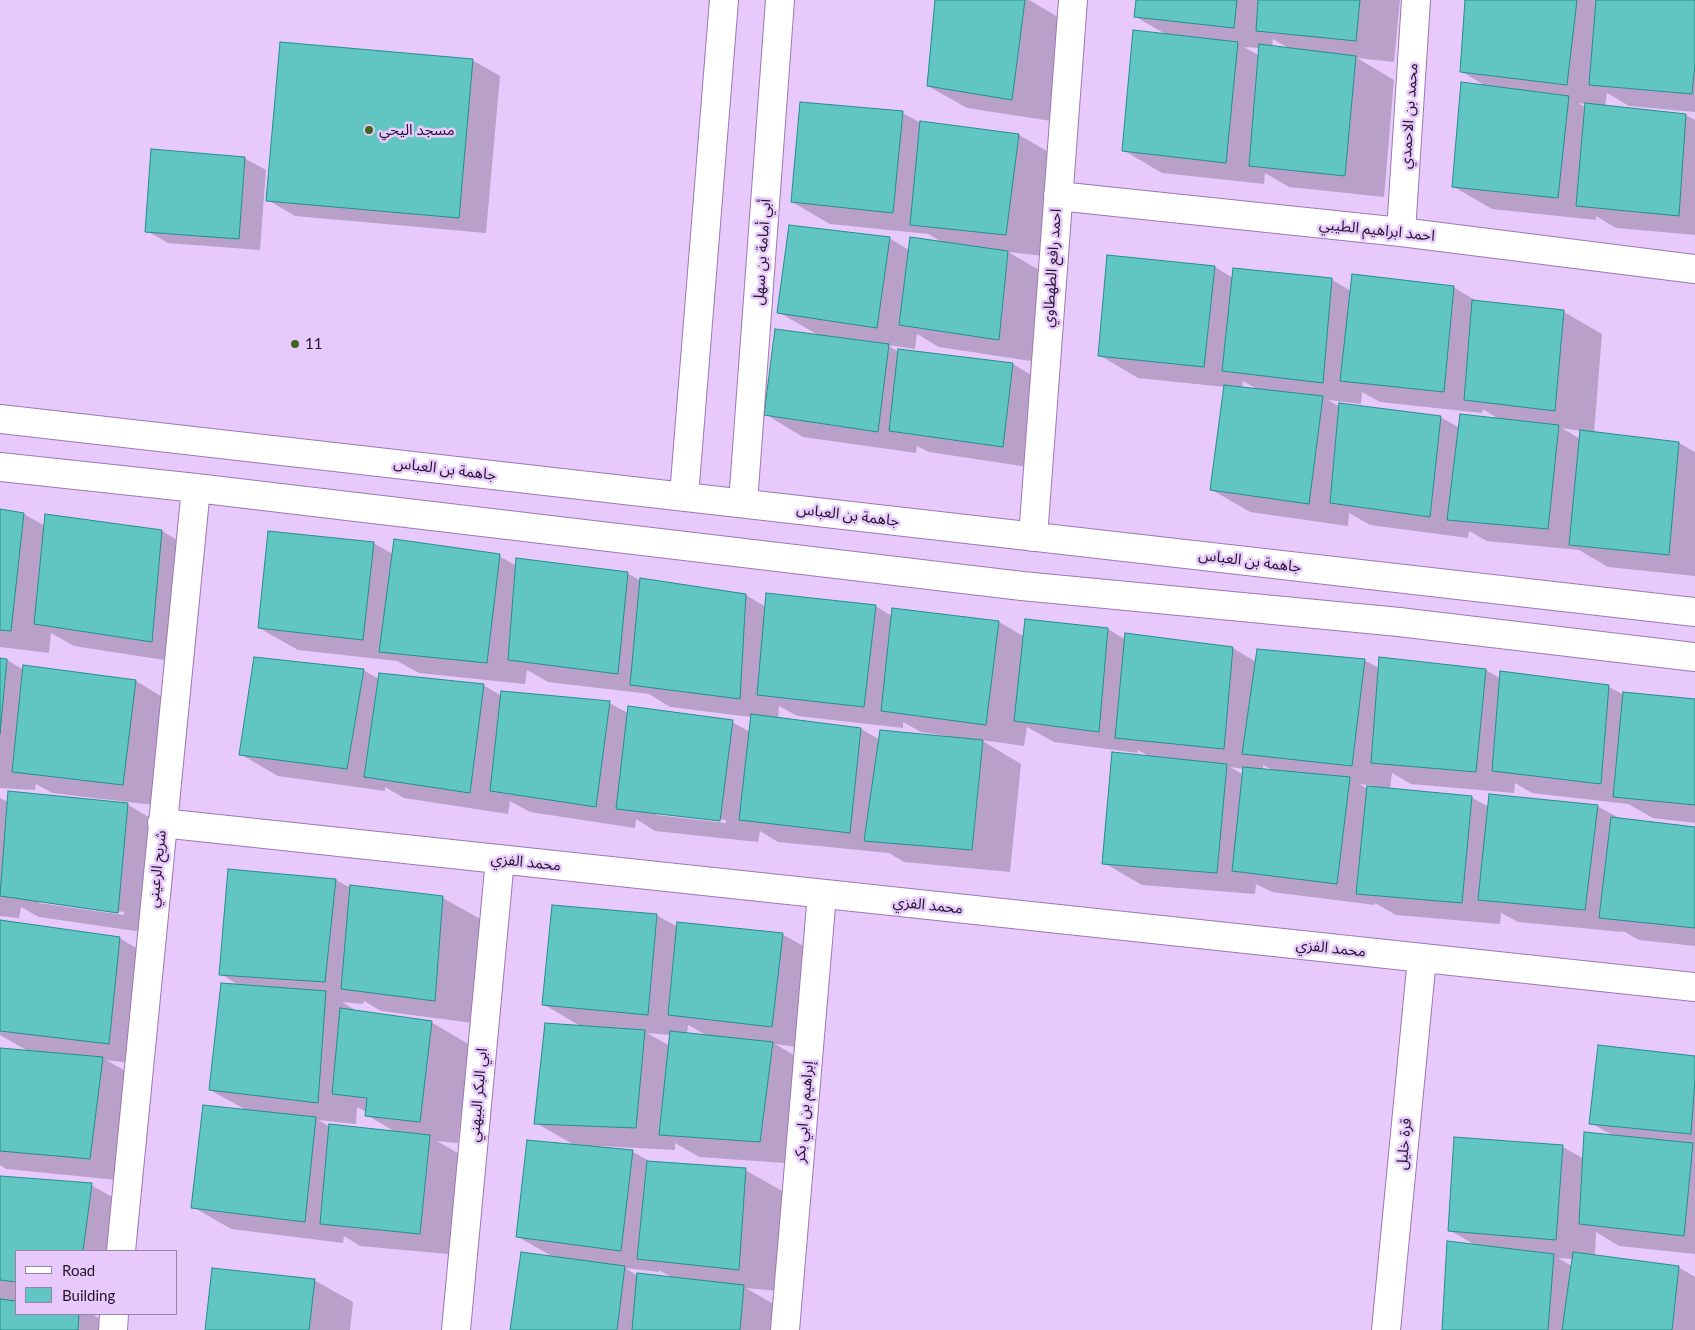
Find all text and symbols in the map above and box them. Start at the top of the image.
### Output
street label: محمد بن الاحمدي [1396,63,1422,169]
place label: مسجد اليحي [379,121,455,139]
marker: مسجد اليحي [363,124,375,136]
street label: أبي أمامة بن سهل [749,198,775,306]
street label: احمد رافع الطهطاوي [1039,208,1065,328]
street label: احمد ابراهيم الطيبي [1318,215,1436,245]
place label: 11 [305,335,322,353]
marker: 11 [289,338,301,350]
street label: جاهمة بن العباس [393,454,497,484]
street label: جاهمة بن العباس [796,500,900,530]
street label: جاهمة بن العباس [1198,546,1302,576]
street label: شريح الرعيني [144,829,170,909]
street label: محمد الفزي [490,849,562,875]
street label: محمد الفزي [892,892,964,918]
street label: محمد الفزي [1295,935,1367,961]
street label: ابي البكر البيهني [465,1047,491,1143]
street label: إبراهيم بن ابي بكر [791,1060,817,1164]
street label: قرة خليل [1393,1117,1415,1171]
legend [15,1250,178,1315]
text: Road [62,1261,95,1279]
text: Building [62,1286,115,1304]

